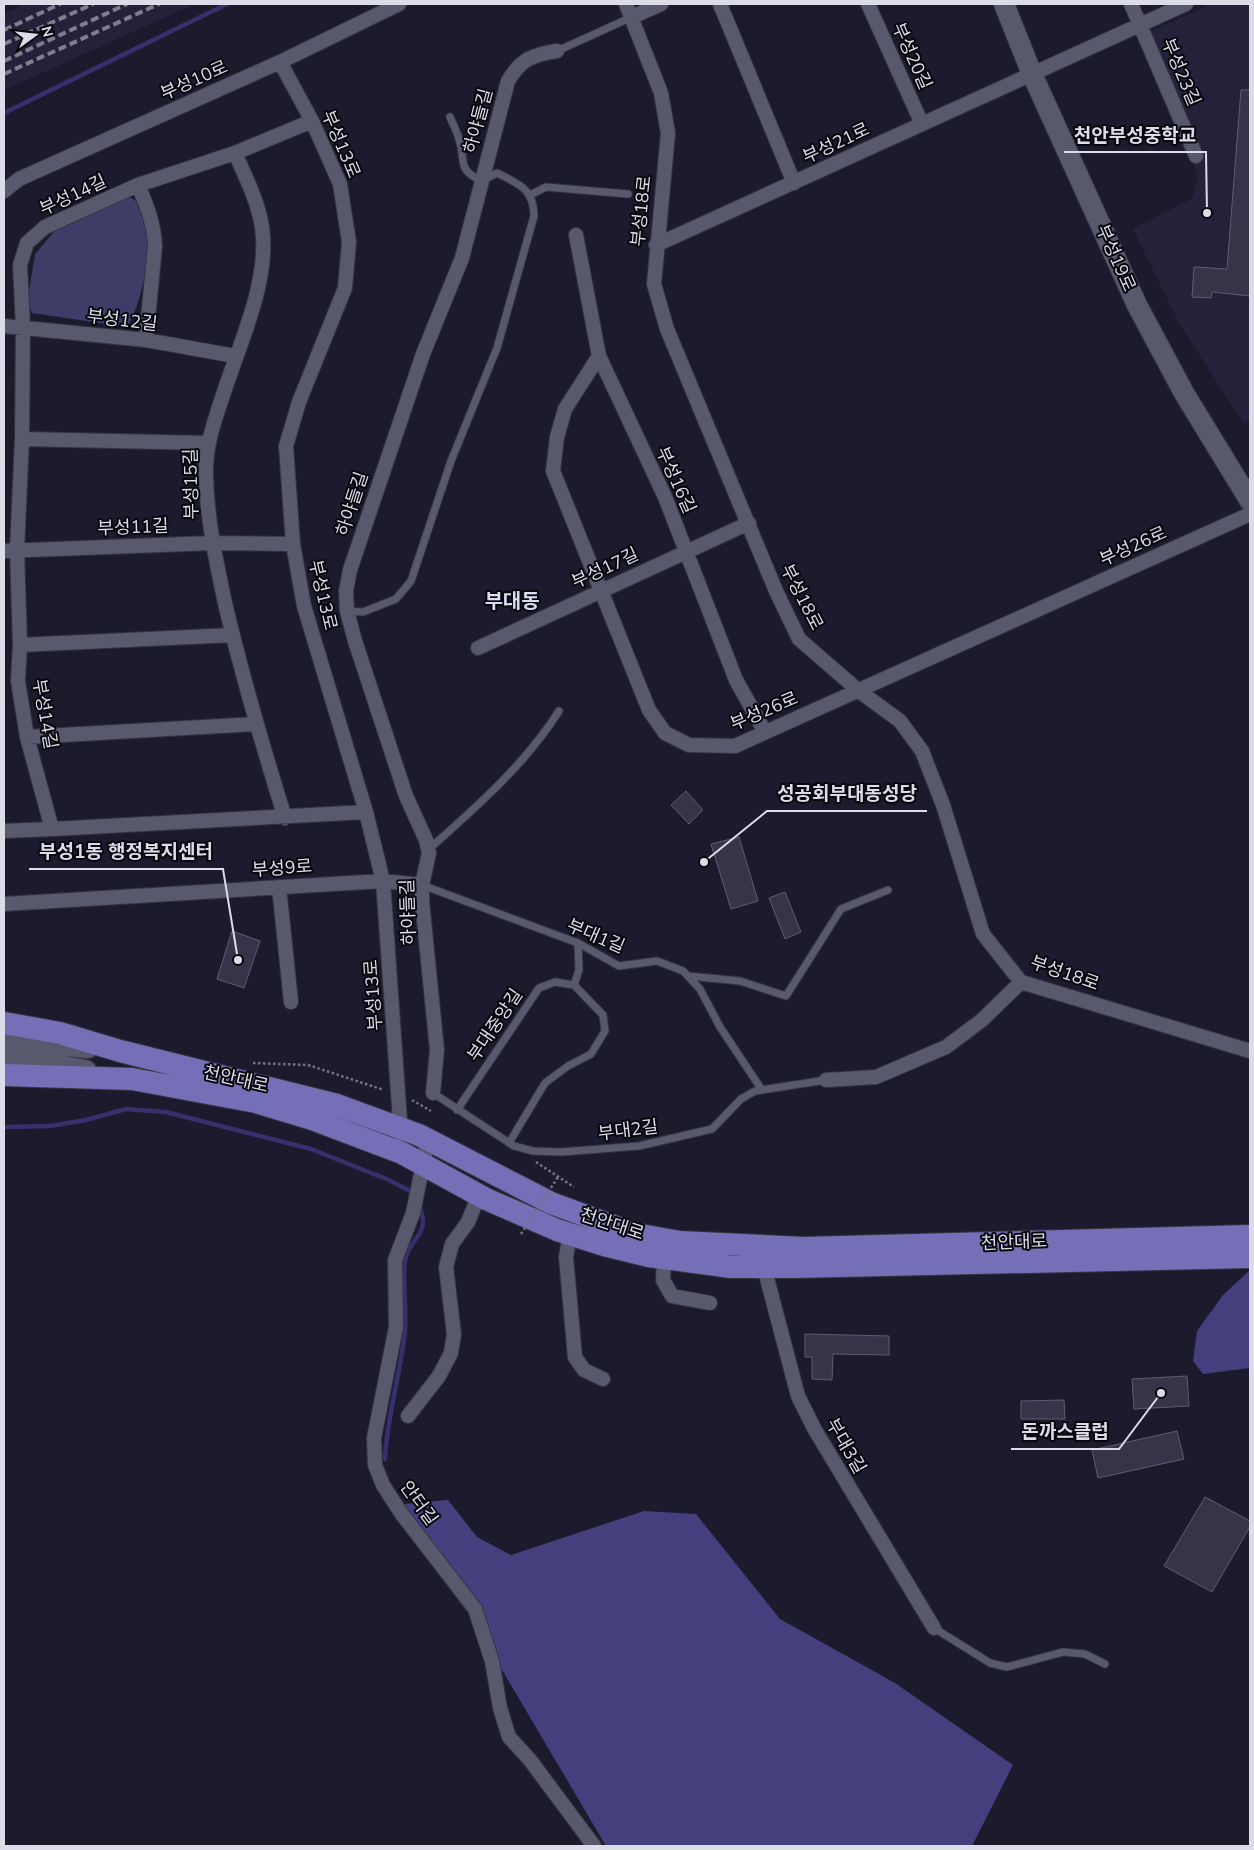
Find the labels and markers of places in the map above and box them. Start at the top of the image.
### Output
callout: 천안부성중학교 [1064,118,1206,152]
callout: 성공회부대동성당 [767,777,927,811]
callout: 부성1동 행정복지센터 [29,835,223,869]
callout: 돈까스클럽 [1011,1415,1119,1449]

